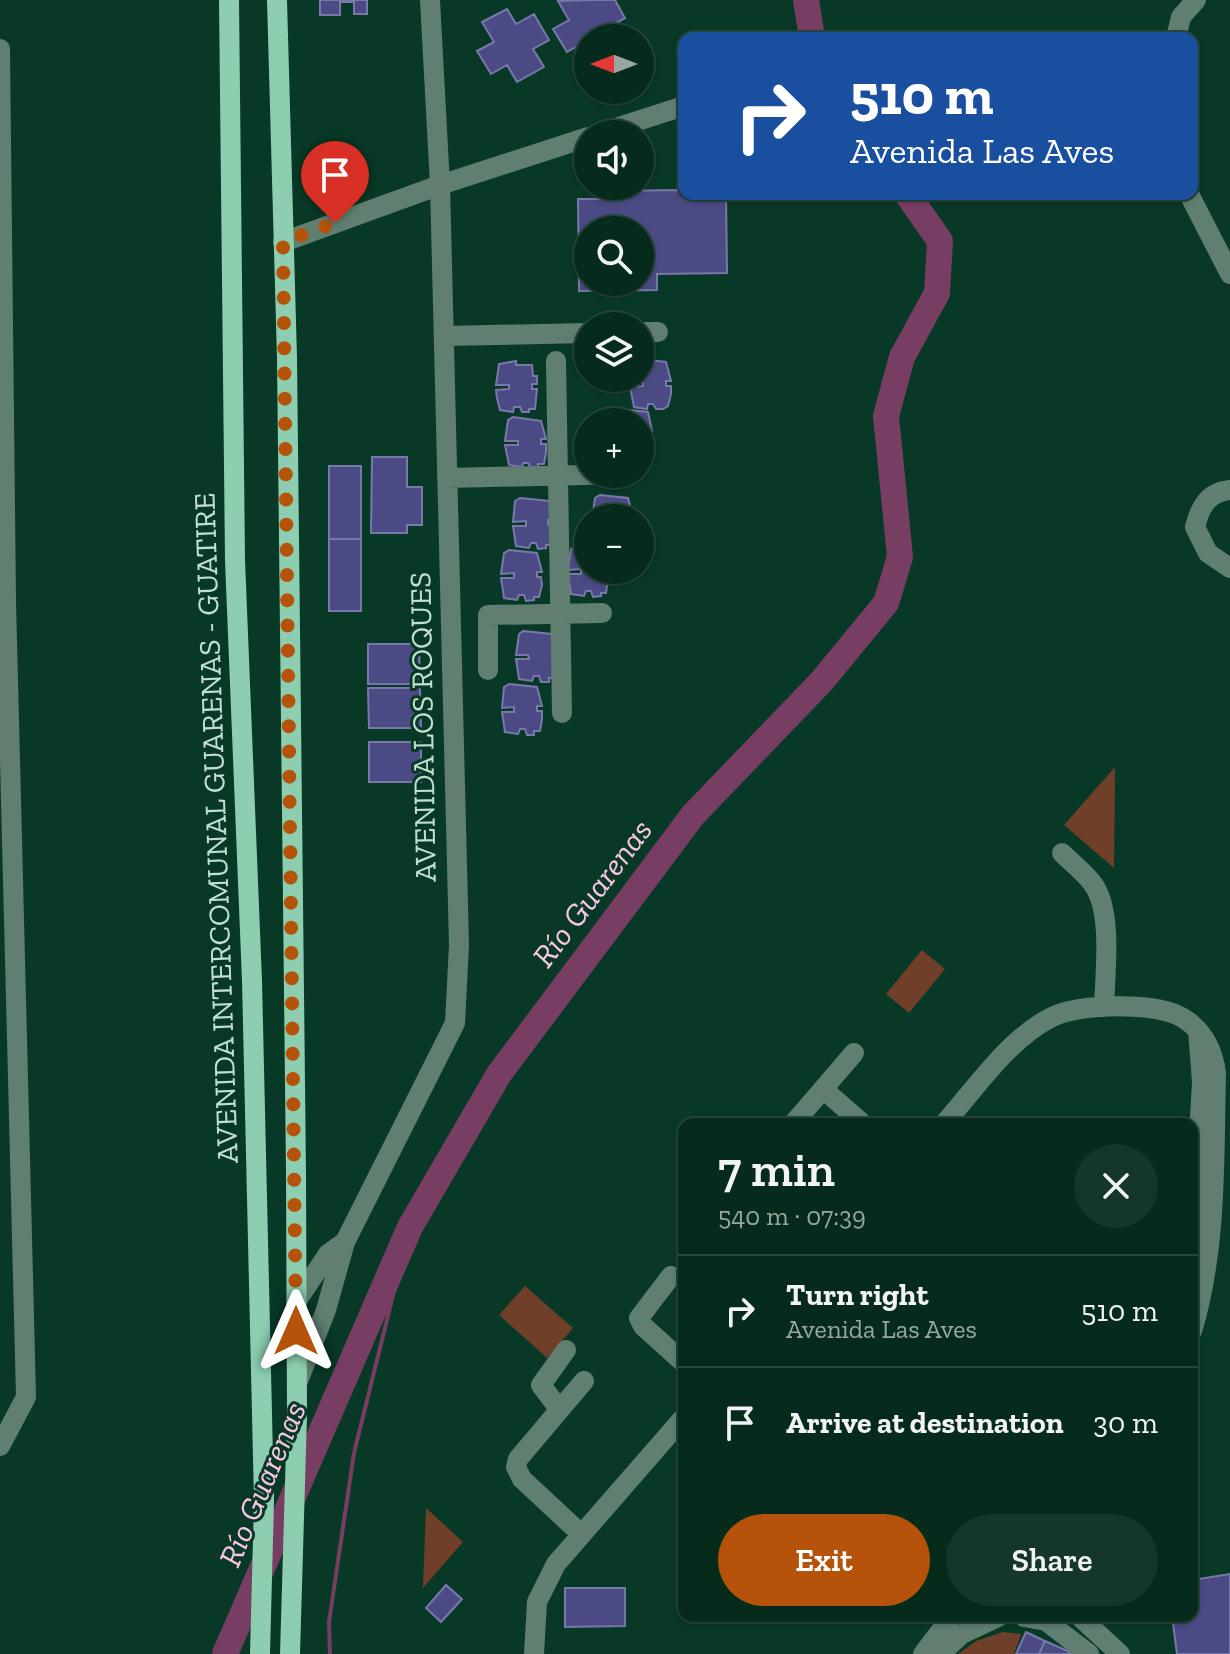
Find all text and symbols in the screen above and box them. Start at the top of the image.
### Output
north arrow [574,24,654,104]
map controls [574,24,654,584]
text: 510 m [850,61,994,128]
icon: right [718,64,822,168]
button: sound [574,120,654,200]
text: Avenida Las Aves [850,129,1114,172]
pin [301,141,369,223]
icon: arrive [313,153,357,197]
button: search [574,216,654,296]
button: layers [574,312,654,392]
button: + [574,408,654,488]
street label: AVENIDA INTERCOMUNAL GUARENAS - GUATIRE [186,492,246,1164]
button: − [574,504,654,584]
street label: AVENIDA LOS ROQUES [402,572,444,882]
water label: Río Guarenas [524,812,660,974]
text: 7 min [718,1141,835,1198]
button: close [1074,1144,1158,1228]
text: 540 m · 07:39 [718,1200,866,1232]
text: Turn right [786,1277,928,1313]
position arrow [254,1289,338,1373]
icon: right [718,1289,762,1333]
text: 510 m [1081,1293,1158,1329]
text: Avenida Las Aves [786,1313,977,1345]
water label: Río Guarenas [210,1396,314,1572]
icon: arrive [718,1401,762,1445]
text: Arrive at destination [786,1405,1063,1441]
text: 30 m [1093,1405,1158,1441]
button: Exit [718,1514,930,1606]
button: Share [946,1514,1158,1606]

